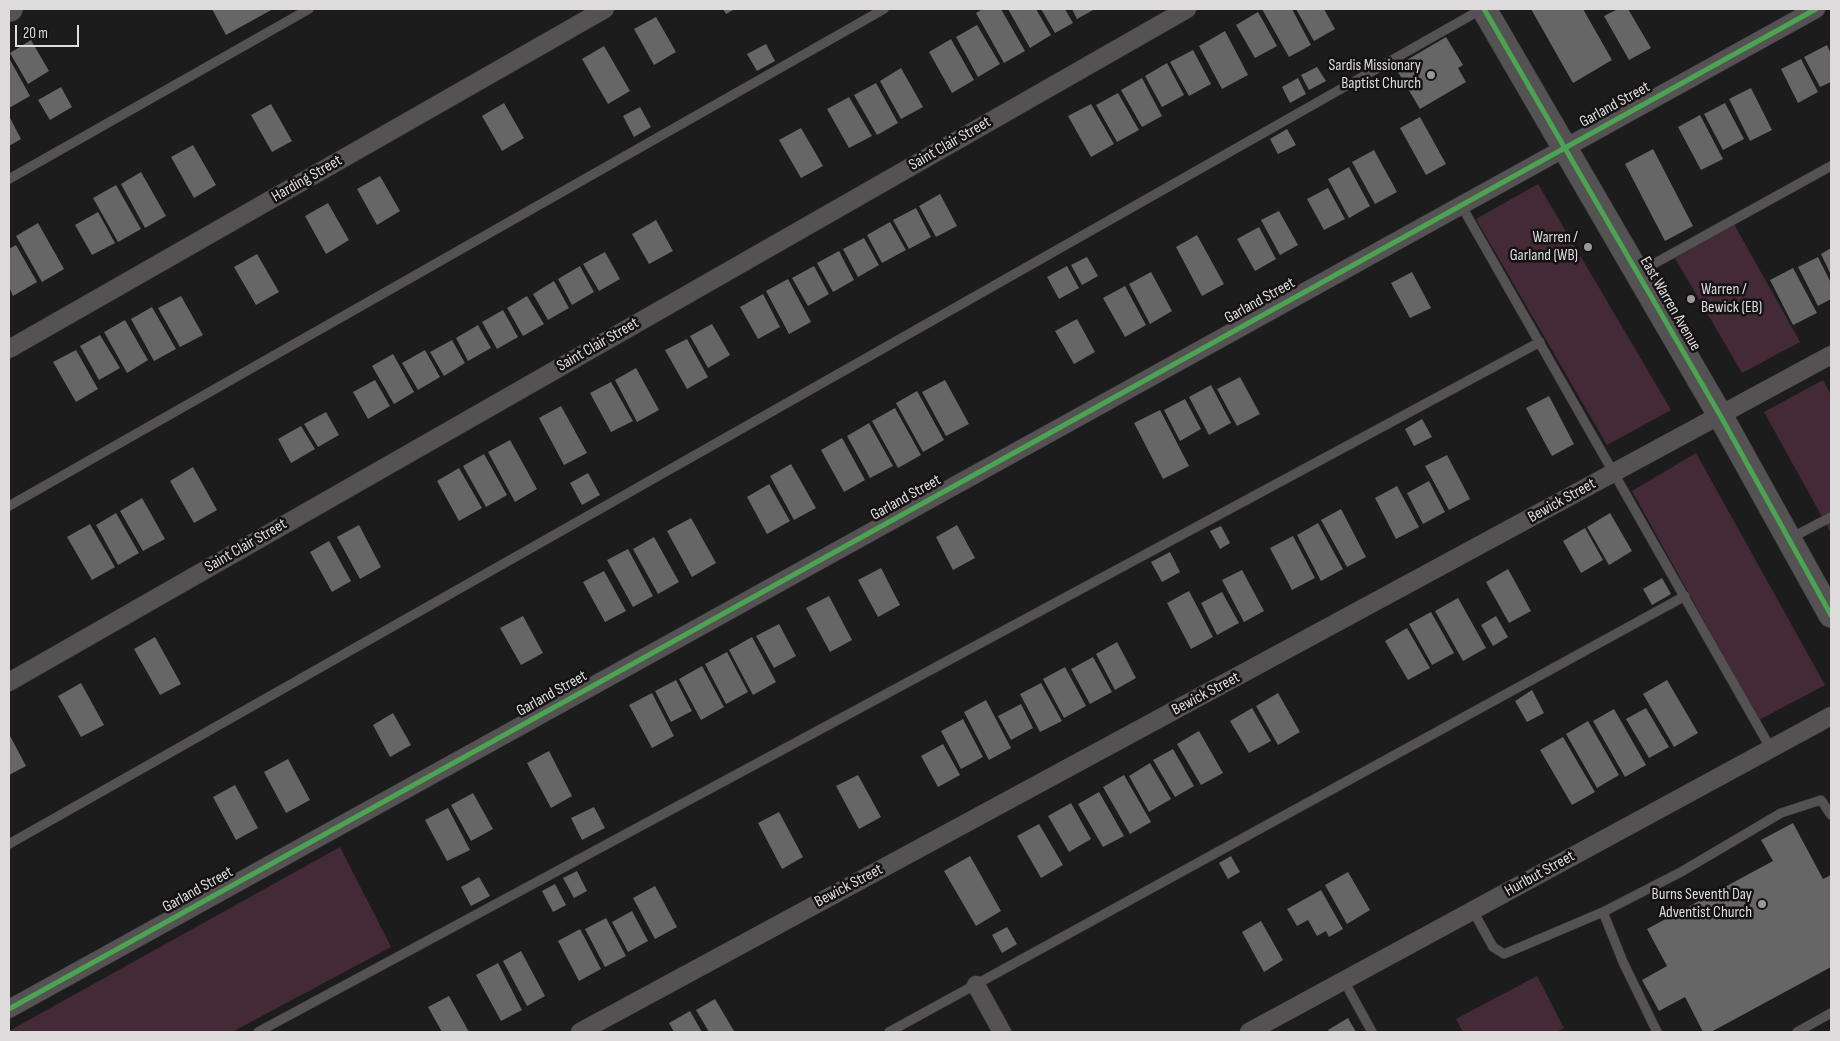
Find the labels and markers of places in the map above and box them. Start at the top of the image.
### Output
place label: Sardis Missionary Baptist Church [1328,56,1421,94]
marker: Sardis Missionary Baptist Church [1425,69,1437,81]
place label: Warren / Garland (WB) [1510,228,1578,266]
marker: Warren / Garland (WB) [1582,241,1594,253]
place label: Warren / Bewick (EB) [1701,280,1762,318]
marker: Warren / Bewick (EB) [1685,293,1697,305]
place label: Burns Seventh Day Adventist Church [1652,885,1752,923]
marker: Burns Seventh Day Adventist Church [1756,898,1768,910]

